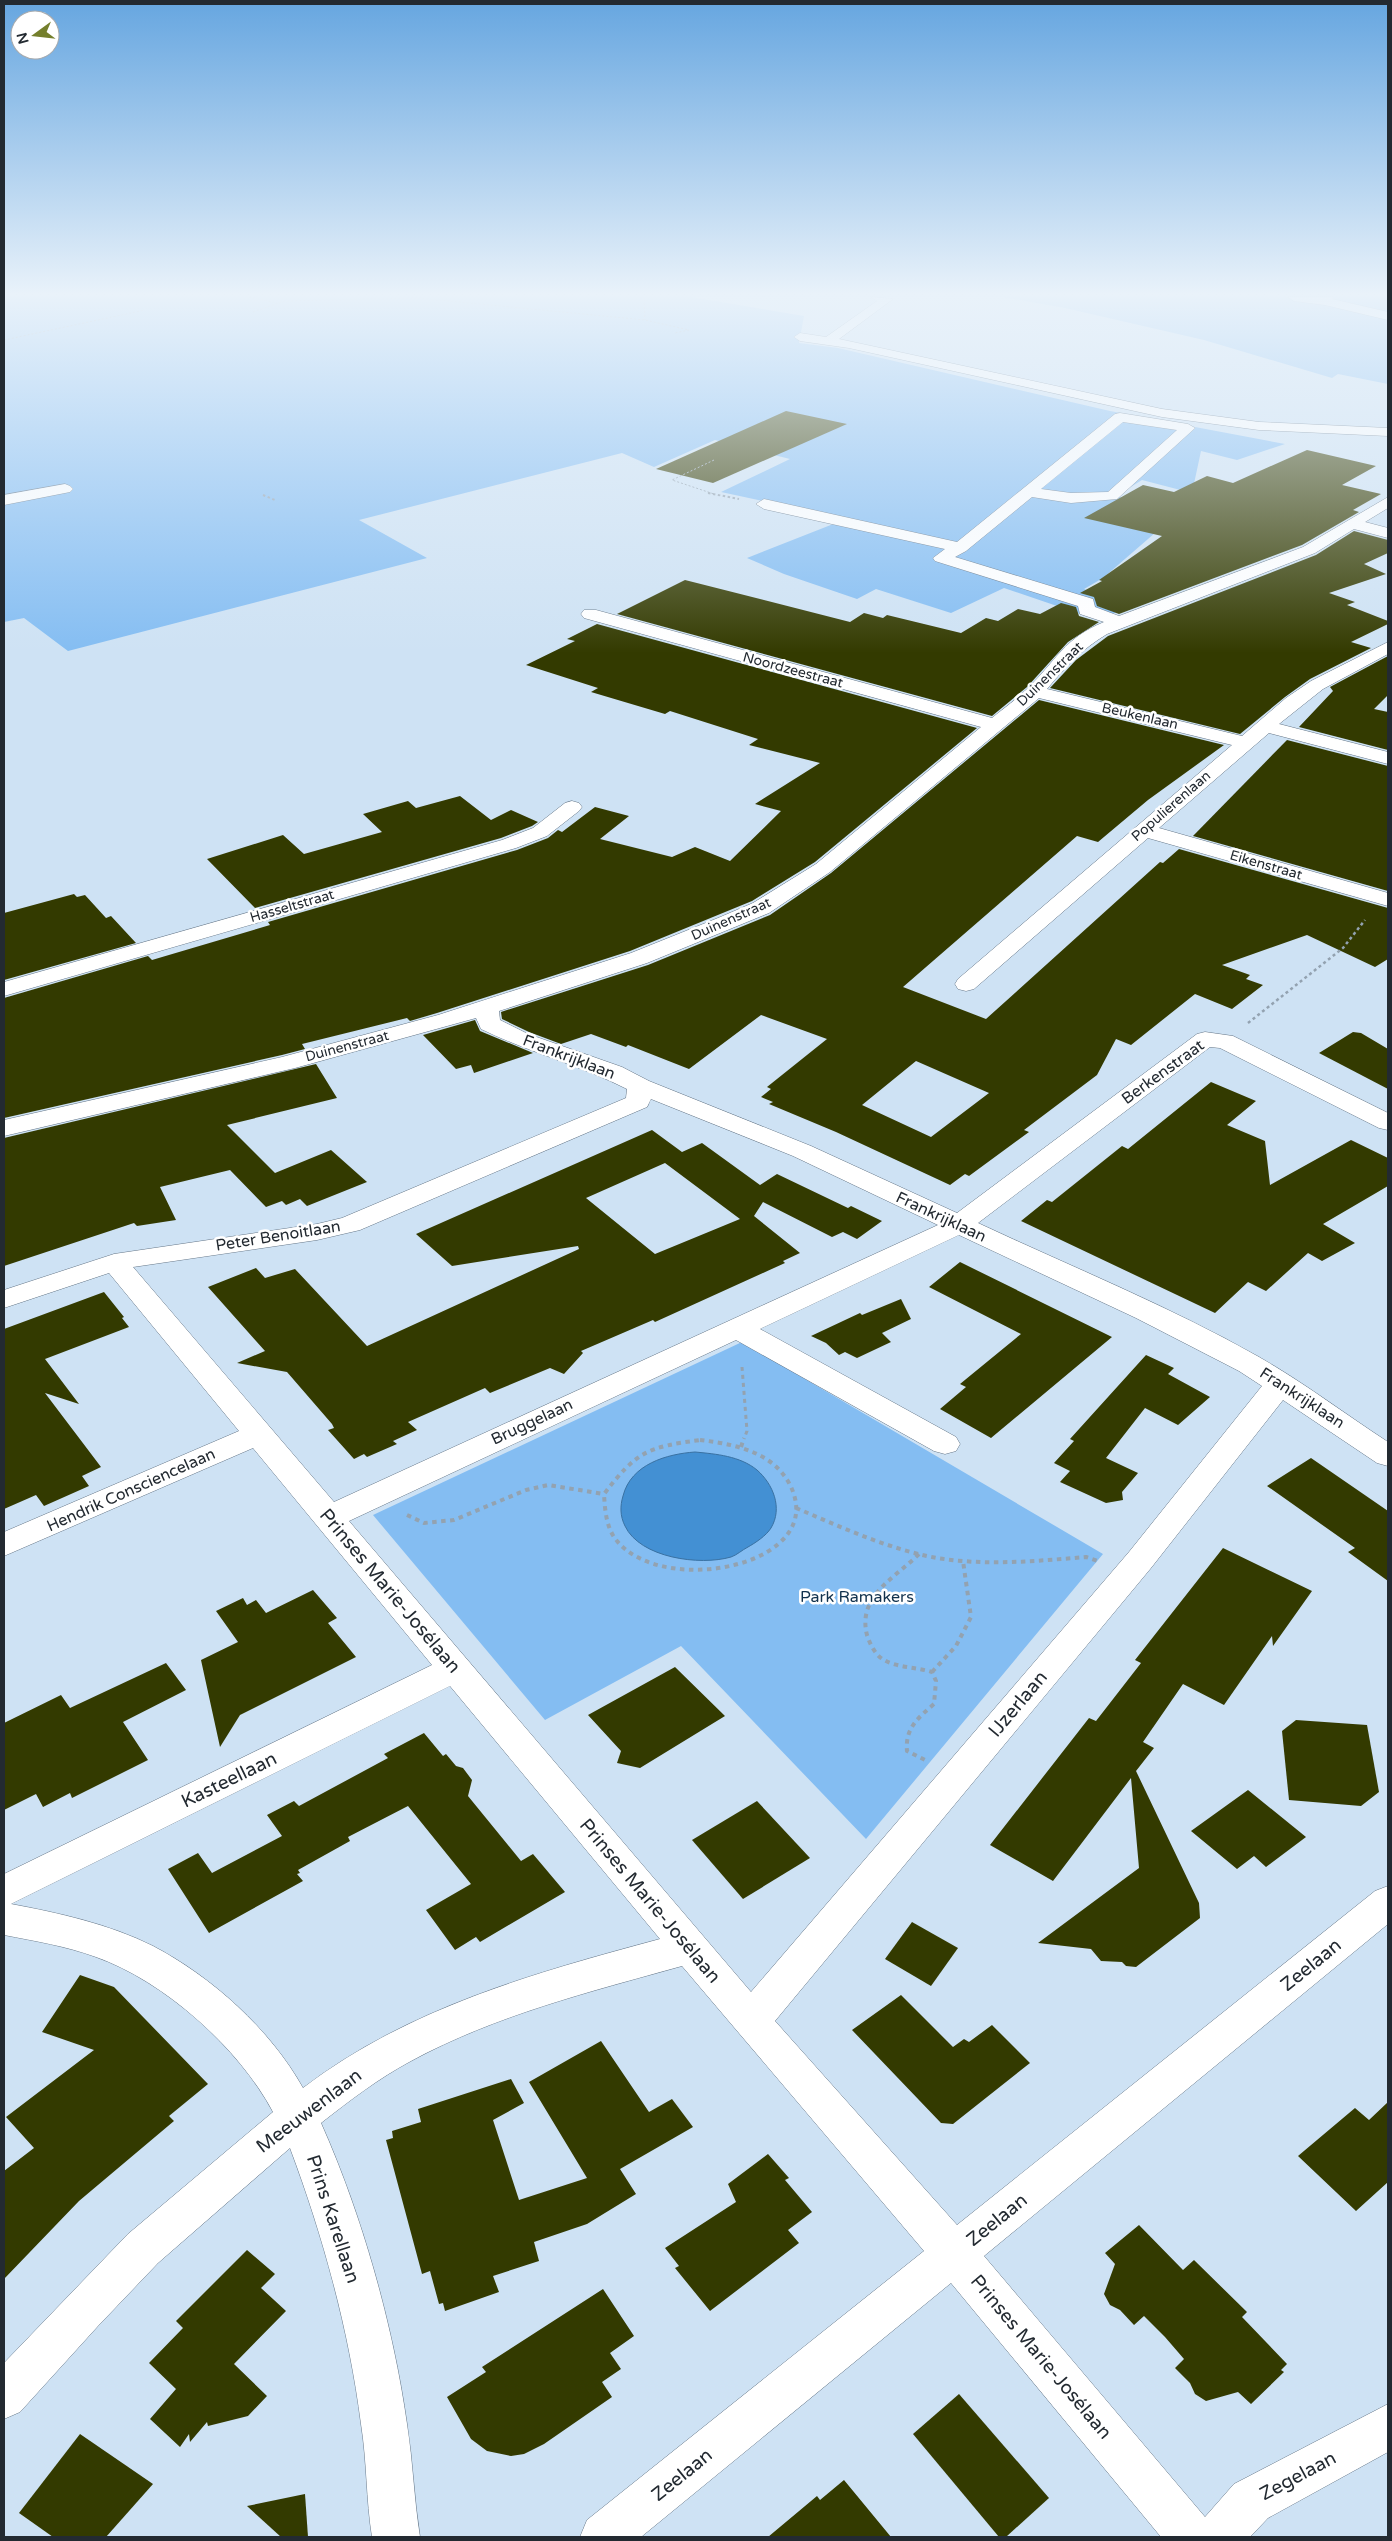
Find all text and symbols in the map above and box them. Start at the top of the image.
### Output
north arrow [10,10,60,60]
text: N [13,31,33,46]
street label: Duinenstraat [1013,638,1087,710]
street label: Noordzeestraat [741,648,846,692]
street label: Beukenlaan [1100,699,1180,733]
street label: Populierenlaan [1128,767,1214,845]
street label: Eikenstraat [1228,847,1305,884]
street label: Hasseltstraat [248,886,337,926]
street label: Duinenstraat [688,894,774,944]
street label: Duinenstraat [303,1027,391,1065]
street label: Frankrijklaan [520,1030,618,1084]
street label: Berkenstraat [1118,1035,1208,1109]
street label: Frankrijklaan [893,1187,989,1247]
street label: Peter Benoitlaan [214,1216,342,1256]
street label: Frankrijklaan [1256,1363,1348,1433]
street label: Bruggelaan [488,1394,576,1450]
street label: Hendrik Consciencelaan [44,1444,218,1536]
street label: Prinses Marie-Josélaan [315,1504,465,1678]
park label: Park Ramakers [800,1587,914,1607]
street label: IJzerlaan [984,1667,1052,1741]
street label: Kasteellaan [178,1747,280,1813]
street label: Prinses Marie-Josélaan [575,1814,725,1988]
street label: Zeelaan [1276,1934,1346,1996]
street label: Meeuwenlaan [252,2064,366,2158]
street label: Prins Karellaan [302,2152,364,2286]
street label: Zeelaan [962,2189,1032,2251]
street label: Prinses Marie-Josélaan [966,2270,1116,2444]
street label: Zeelaan [647,2444,717,2506]
street label: Zegelaan [1256,2447,1340,2505]

